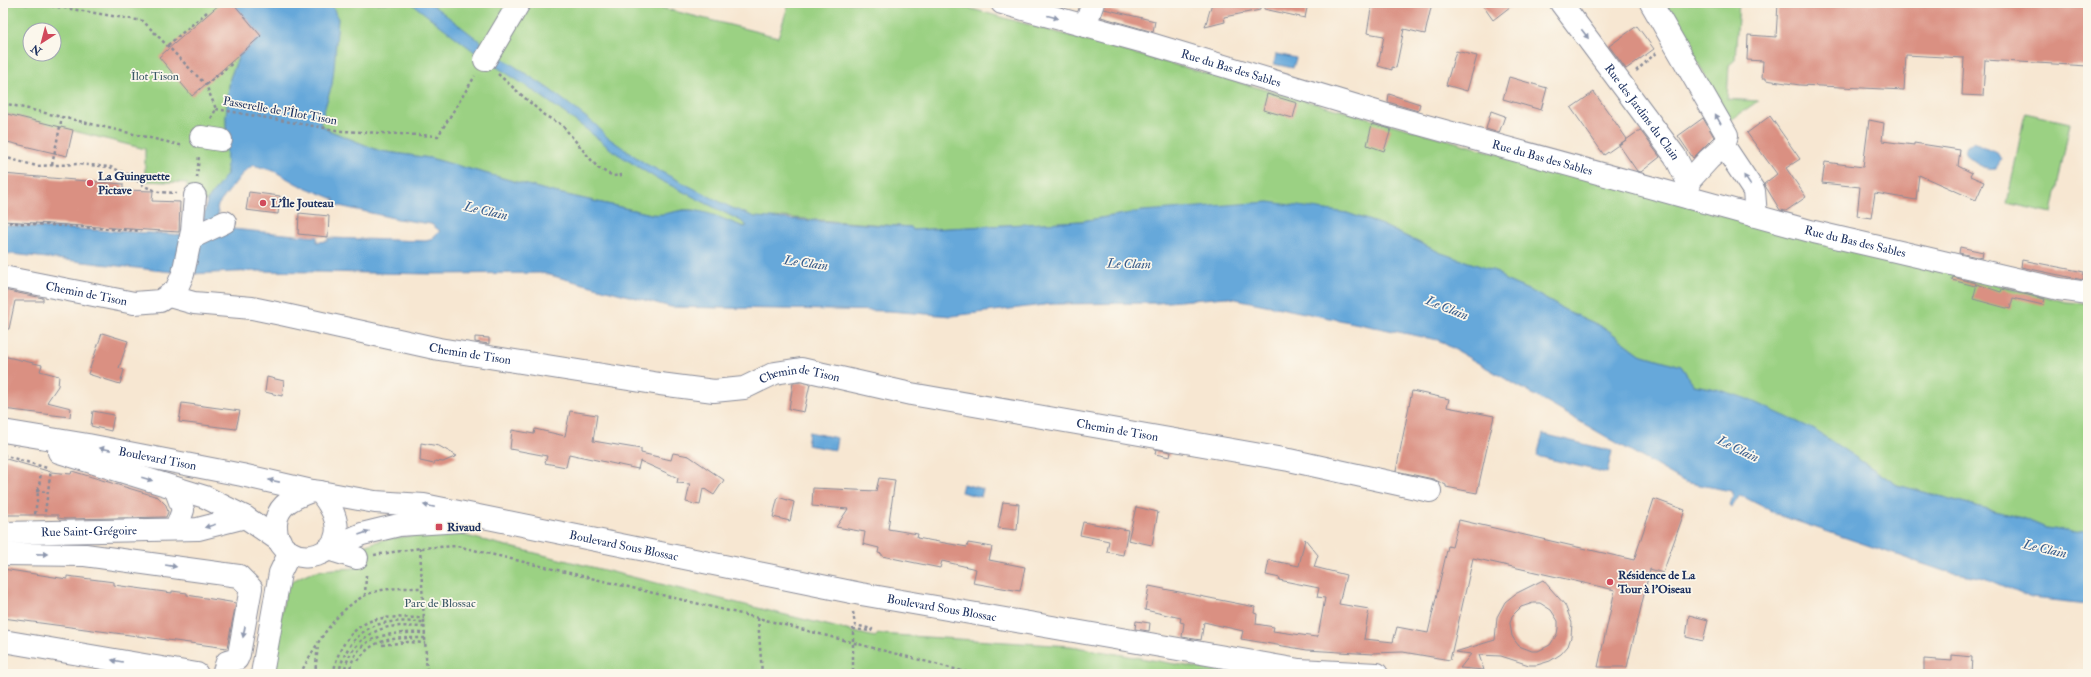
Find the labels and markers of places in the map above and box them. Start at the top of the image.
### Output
place label: La Guinguette Pictave [98,169,171,198]
marker: La Guinguette Pictave [85,178,95,188]
place label: L'Île Jouteau [271,196,335,211]
marker: L'Île Jouteau [258,198,268,208]
place label: Rivaud [447,520,481,535]
marker: Rivaud [434,522,444,532]
place label: Résidence de La Tour à l'Oiseau [1617,568,1696,597]
marker: Résidence de La Tour à l'Oiseau [1605,577,1615,587]

